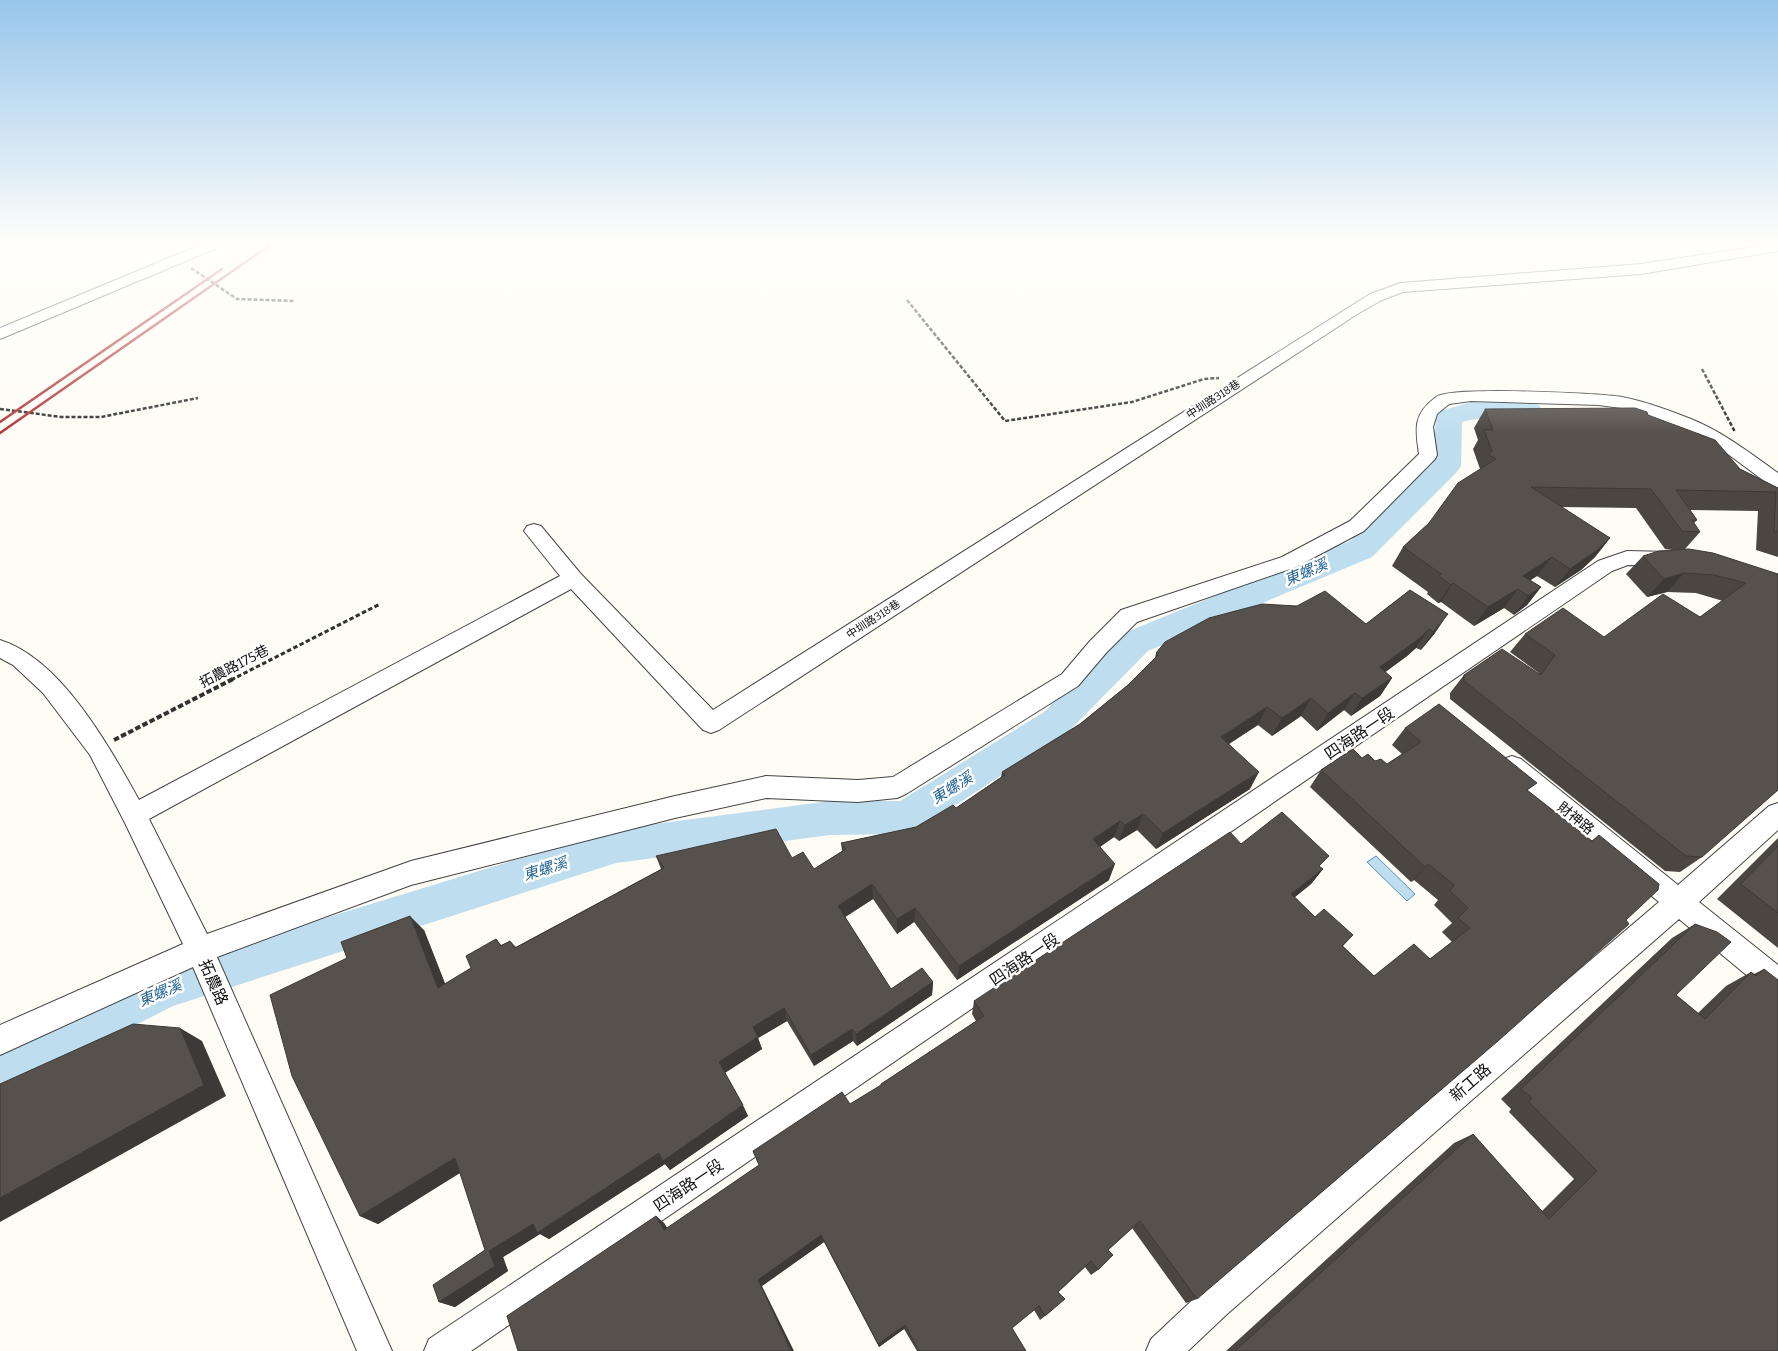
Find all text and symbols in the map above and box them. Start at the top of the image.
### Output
street label: 中圳路318巷 [1184,377,1243,422]
water label: 東螺溪 [1282,554,1332,589]
street label: 中圳路318巷 [844,597,903,642]
street label: 拓農路175巷 [197,642,272,691]
street label: 四海路一段 [1321,703,1398,764]
water label: 東螺溪 [928,767,978,808]
street label: 財神路 [1554,799,1597,838]
water label: 東螺溪 [521,853,571,884]
street label: 四海路一段 [986,929,1063,990]
street label: 拓農路 [195,956,232,1008]
water label: 東螺溪 [136,975,186,1010]
street label: 新工路 [1446,1059,1495,1105]
street label: 四海路一段 [650,1155,727,1216]

